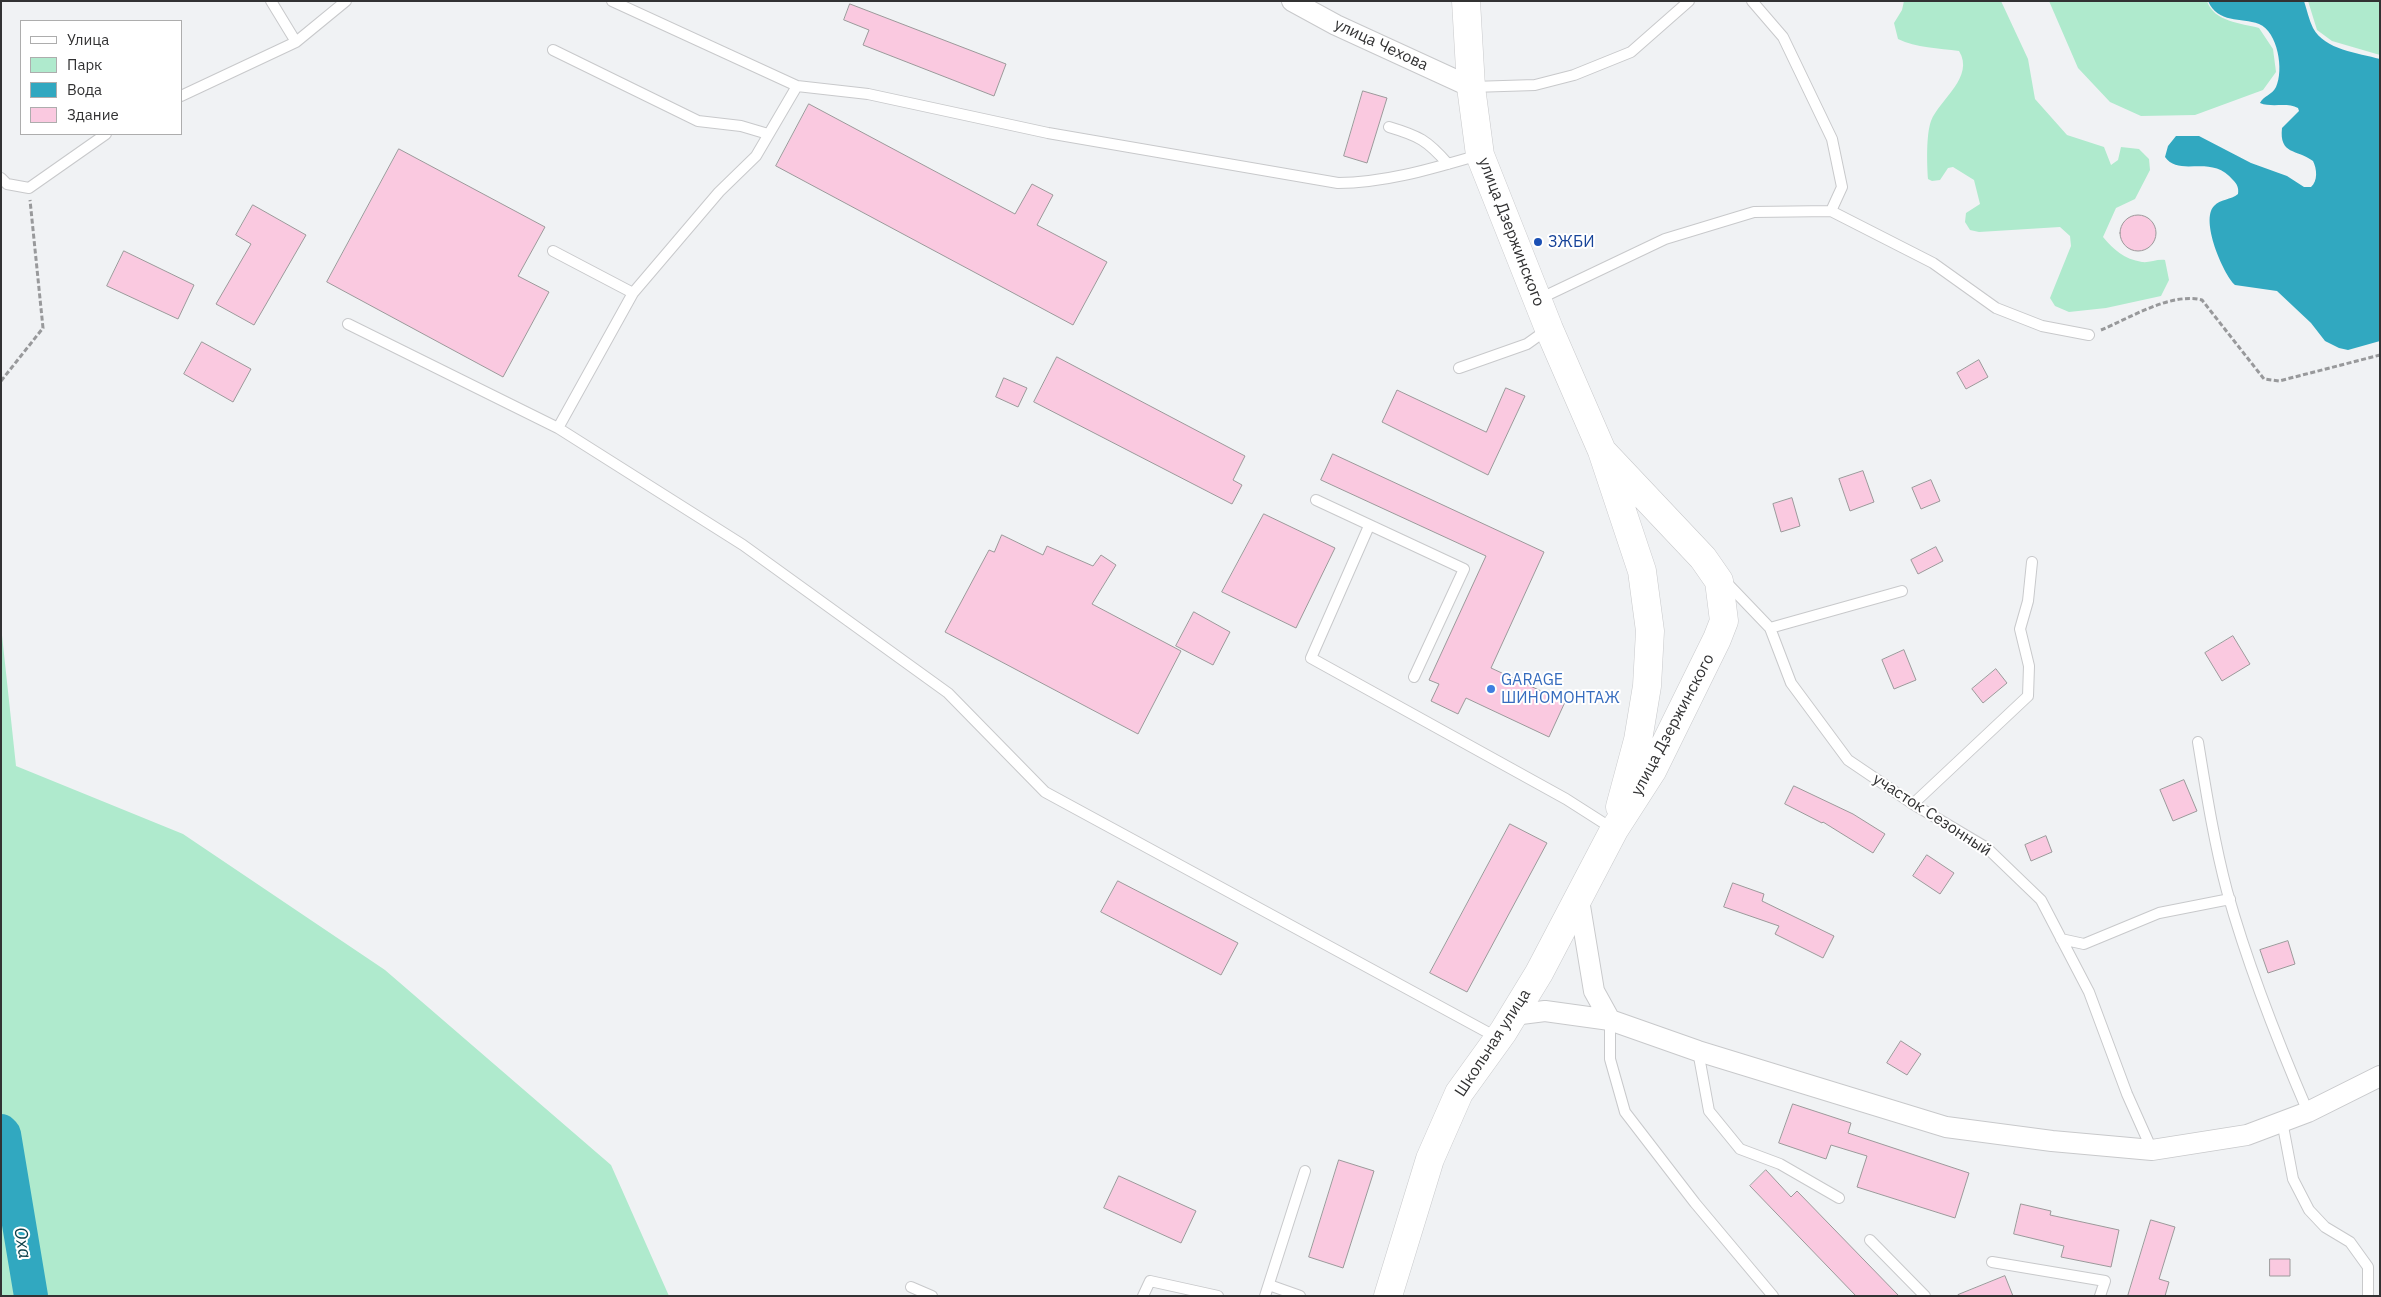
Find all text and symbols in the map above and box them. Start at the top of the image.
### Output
street label: улица Чехова [1331,15,1431,75]
legend [20,20,182,135]
text: Улица [67,30,109,49]
text: Парк [67,55,102,74]
text: Вода [67,80,102,99]
text: Здание [67,105,119,124]
street label: улица Дзержинского [1474,155,1548,309]
place label: ЗЖБИ [1548,232,1594,252]
marker: ЗЖБИ [1532,236,1544,248]
street label: улица Дзержинского [1627,651,1719,799]
place label: GARAGE ШИНОМОНТАЖ [1501,670,1620,708]
marker: GARAGE ШИНОМОНТАЖ [1485,683,1497,695]
street label: участок Сезонный [1869,769,1995,861]
street label: Школьная улица [1451,985,1535,1101]
water label: Оха [9,1226,35,1260]

